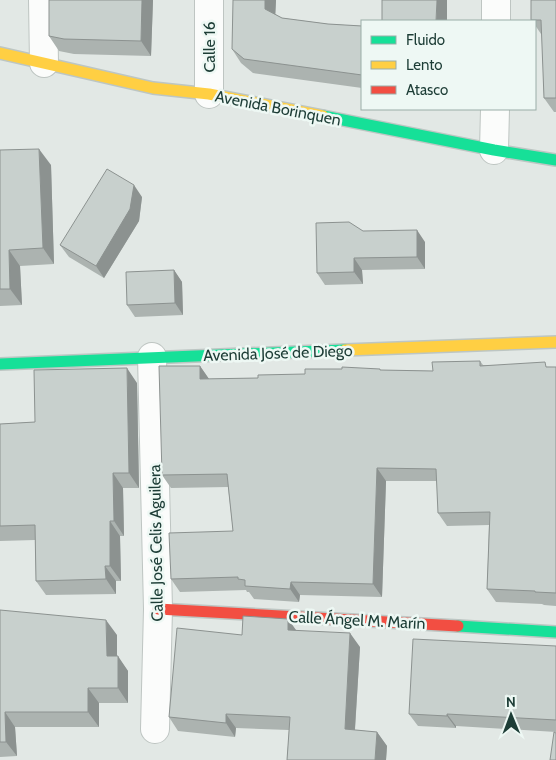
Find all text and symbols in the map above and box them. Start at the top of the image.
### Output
legend [361,20,536,110]
street label: Calle 16 [200,21,219,73]
text: Fluido [406,31,445,49]
text: Lento [406,56,443,74]
text: Atasco [406,81,448,99]
street label: Avenida Borinquen [213,86,343,130]
street label: Avenida José de Diego [203,341,353,365]
street label: Calle José Celis Aguilera [145,464,167,622]
street label: Calle Ángel M. Marín [288,607,426,633]
north arrow [486,690,536,740]
text: N [506,693,516,711]

